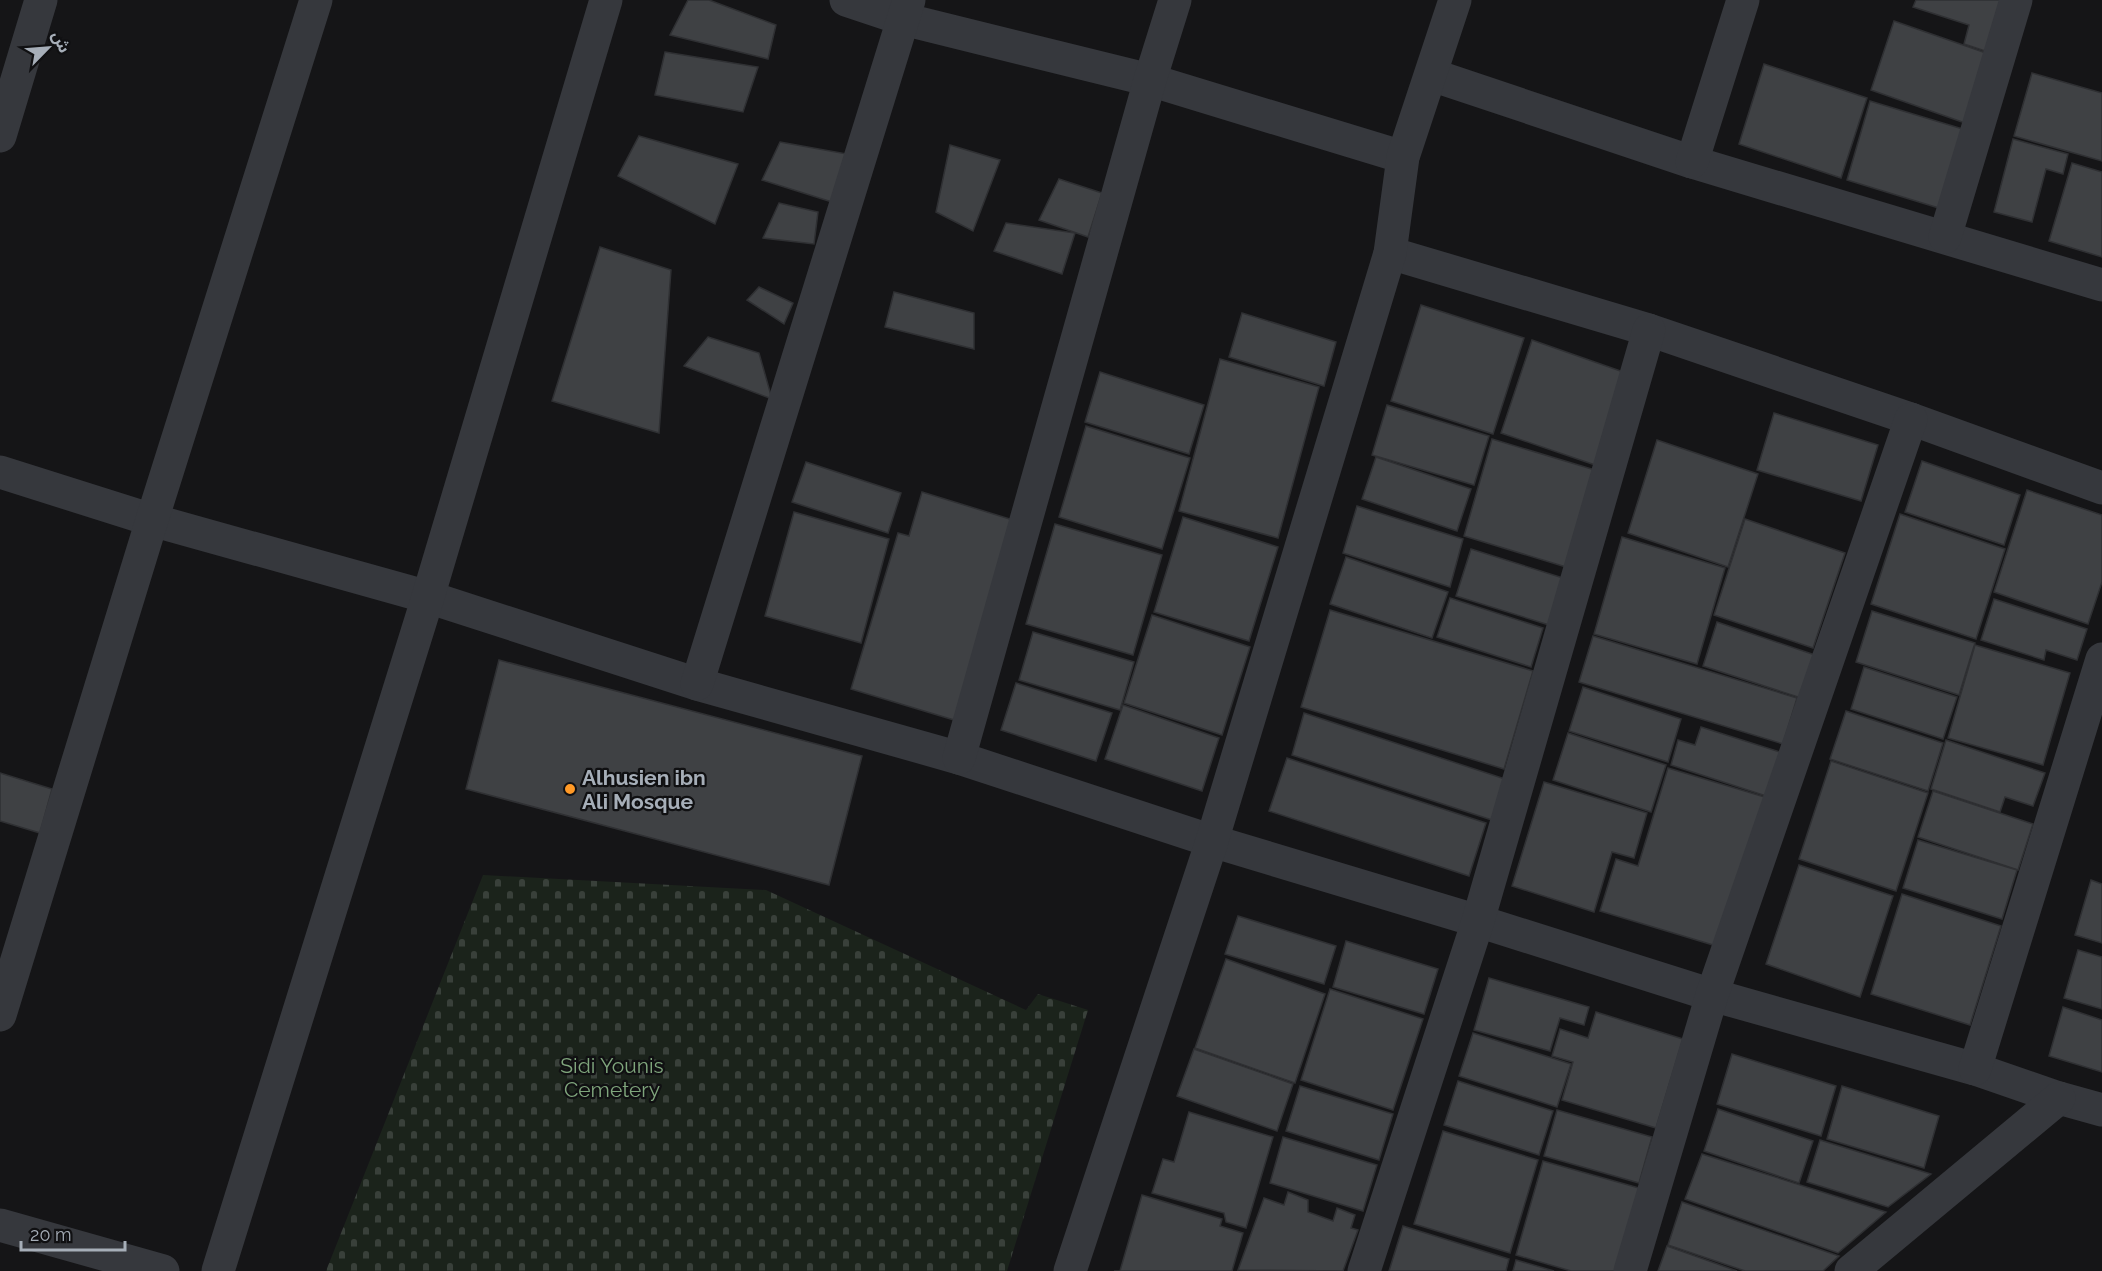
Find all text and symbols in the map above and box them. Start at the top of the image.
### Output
north arrow [18,18,78,78]
text: ش [48,28,74,56]
place label: Alhusien ibn Ali Mosque [582,765,706,814]
marker: Alhusien ibn Ali Mosque [563,782,577,796]
park label: Sidi Younis Cemetery [560,1053,664,1102]
scale bar [21,1214,124,1252]
text: 20 m [30,1224,72,1245]

